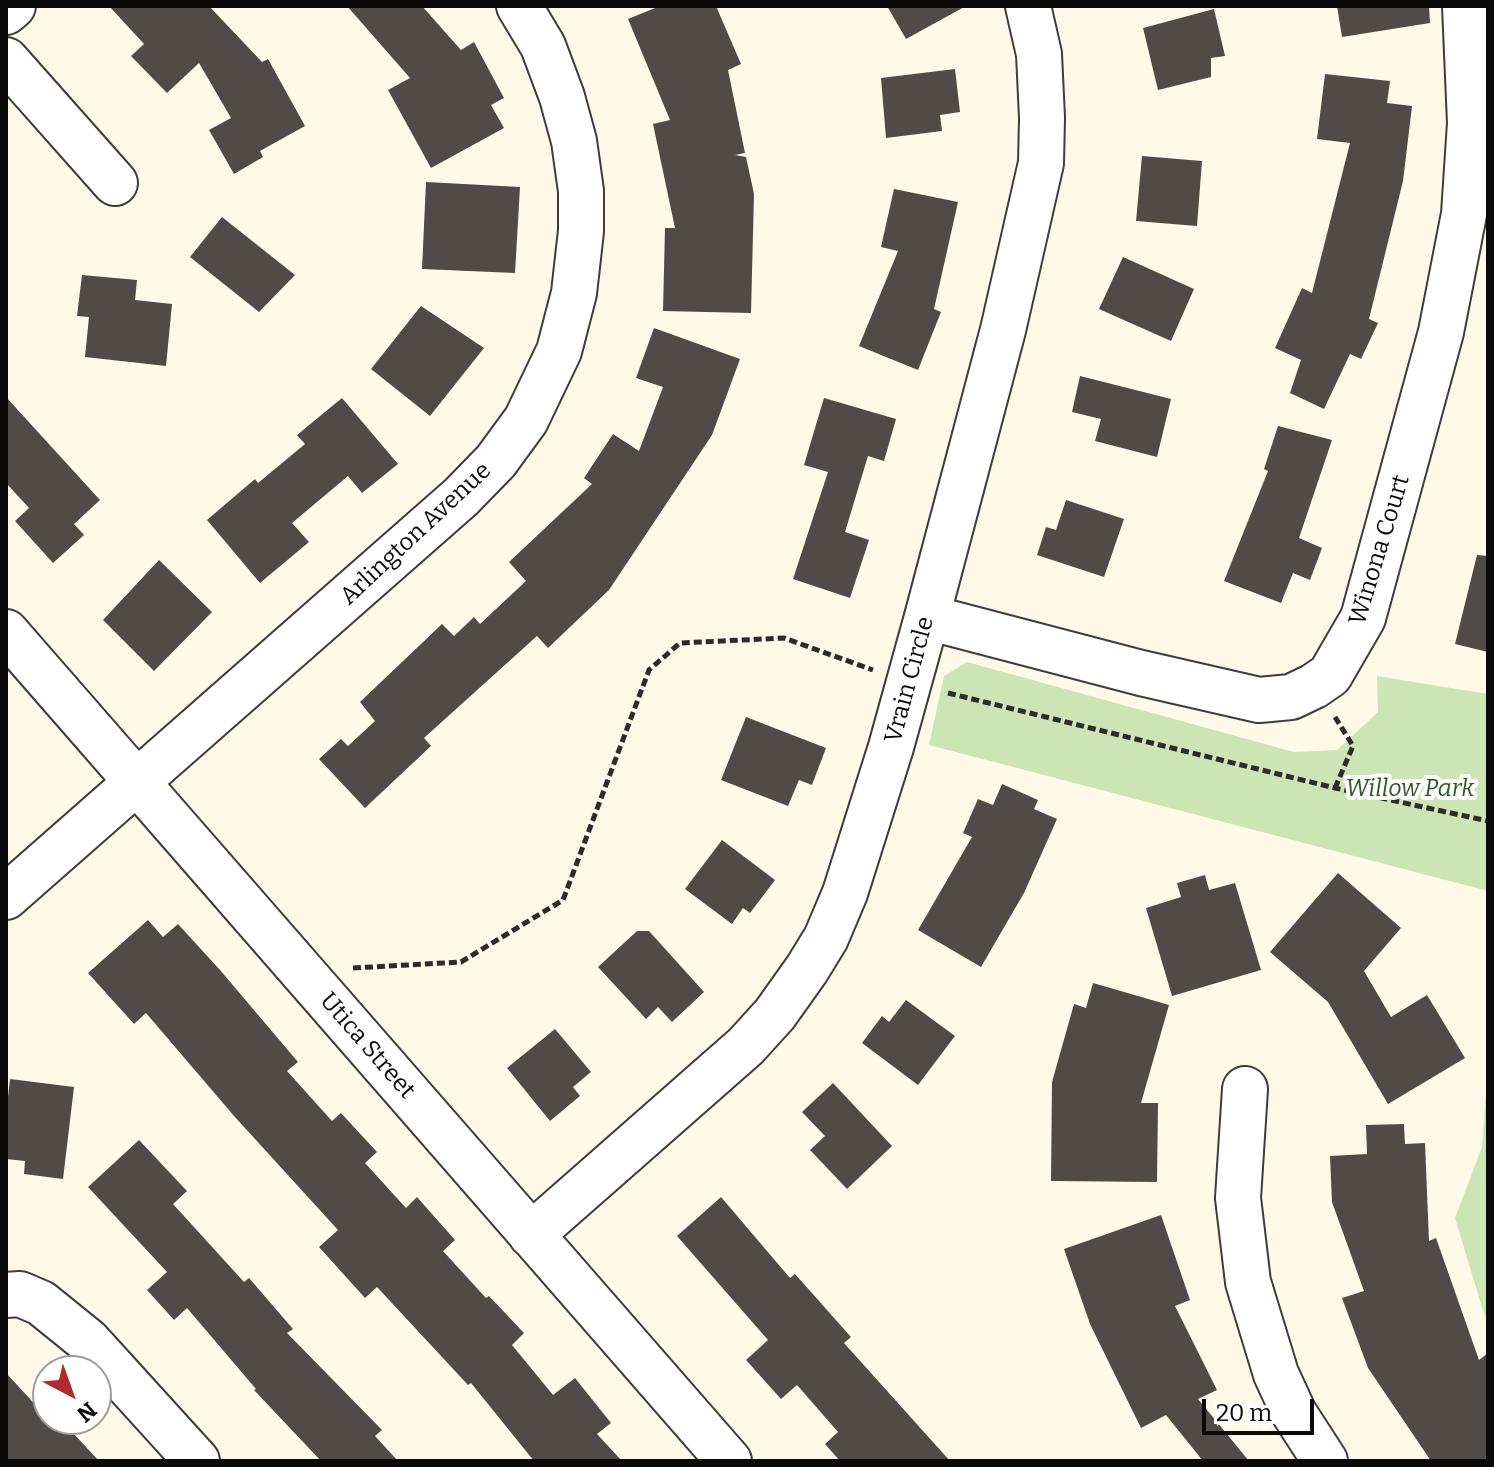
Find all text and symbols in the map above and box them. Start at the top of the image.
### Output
street label: Arlington Avenue [335,457,497,611]
street label: Winona Court [1343,471,1417,629]
street label: Vrain Circle [879,614,941,746]
park label: Willow Park [1346,775,1474,803]
street label: Utica Street [313,987,421,1105]
north arrow [32,1355,112,1435]
scale bar [1206,1383,1318,1433]
text: N [72,1396,102,1428]
text: 20 m [1216,1399,1272,1427]

